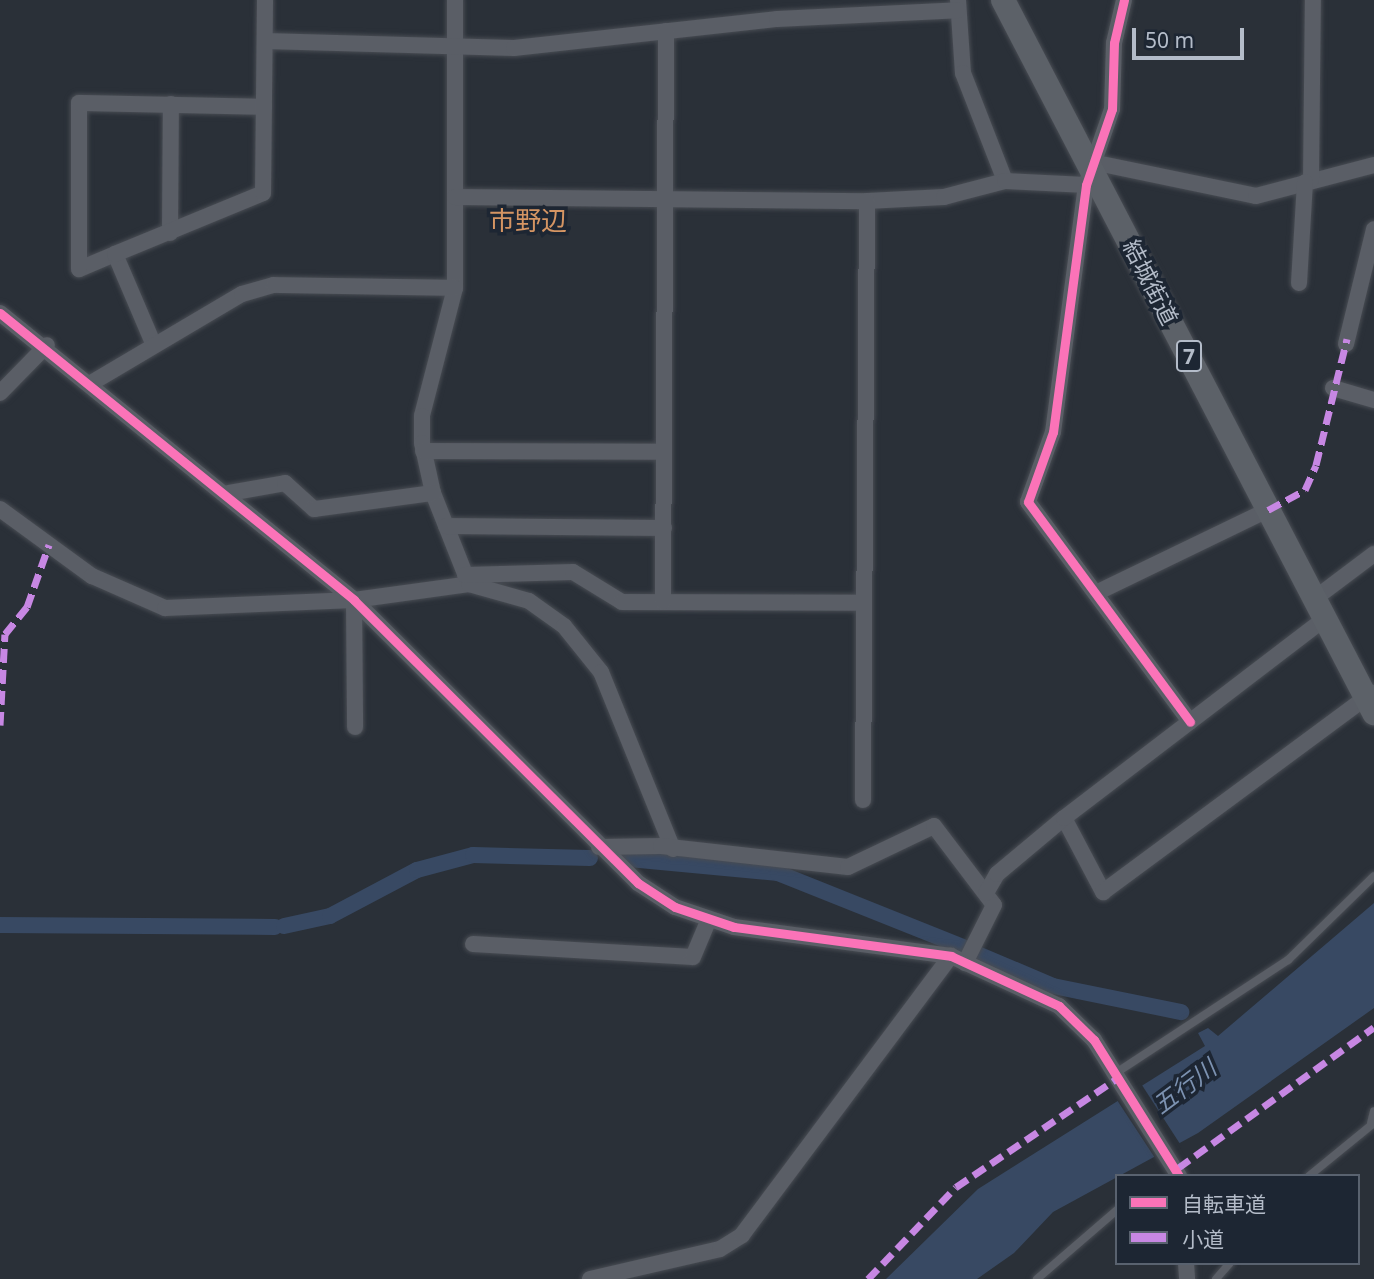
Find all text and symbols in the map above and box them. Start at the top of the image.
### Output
scale bar [1136,14,1248,58]
text: 50 m [1145,26,1194,54]
district label: 市野辺 [489,205,567,237]
street label: 結城街道 [1118,235,1184,329]
road number: 7 [1175,338,1203,374]
water label: 五行川 [1147,1053,1221,1119]
legend [1115,1174,1360,1265]
text: 自転車道 [1182,1190,1266,1218]
text: 小道 [1182,1225,1224,1253]

